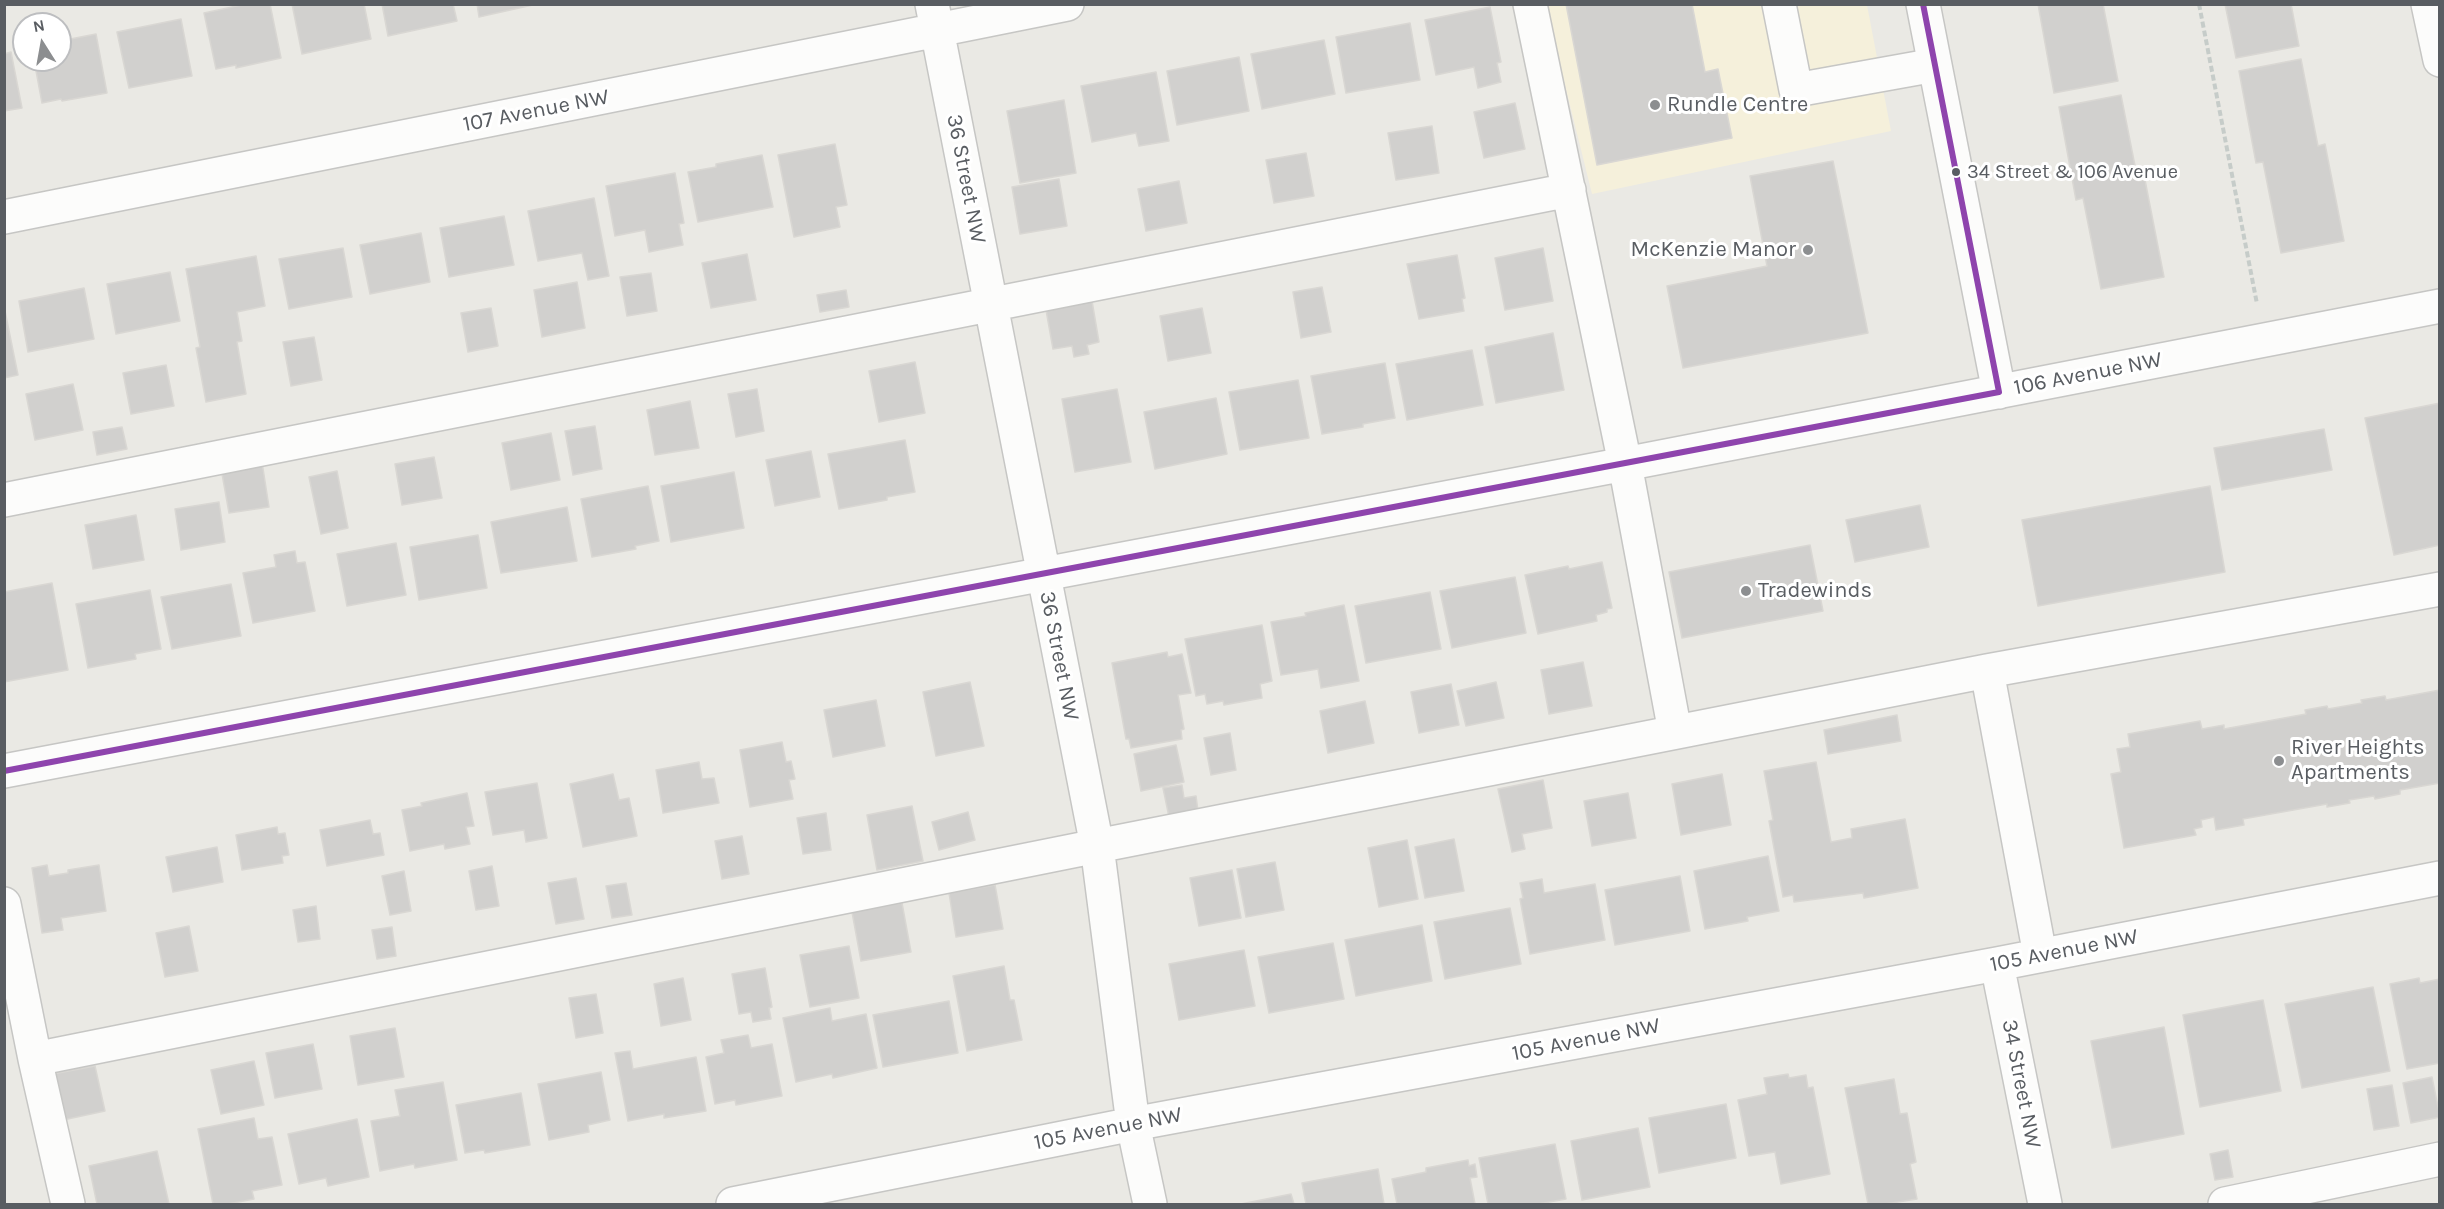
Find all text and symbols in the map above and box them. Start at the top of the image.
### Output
north arrow [12,12,72,72]
text: N [31,15,46,36]
street label: 107 Avenue NW [461,84,611,138]
place label: Rundle Centre [1667,92,1808,118]
marker: Rundle Centre [1648,98,1662,112]
street label: 36 Street NW [941,112,991,246]
place label: 34 Street & 106 Avenue [1967,160,2178,184]
marker: 34 Street & 106 Avenue [1950,166,1962,178]
place label: McKenzie Manor [1631,237,1796,263]
marker: McKenzie Manor [1801,243,1815,257]
street label: 106 Avenue NW [2012,347,2164,401]
place label: Tradewinds [1758,578,1872,604]
marker: Tradewinds [1739,584,1753,598]
street label: 36 Street NW [1034,589,1084,723]
place label: River Heights Apartments [2291,735,2425,786]
marker: River Heights Apartments [2272,754,2286,768]
street label: 105 Avenue NW [1988,924,2140,978]
street label: 105 Avenue NW [1510,1013,1662,1067]
street label: 34 Street NW [1996,1017,2046,1151]
street label: 105 Avenue NW [1032,1102,1184,1156]

